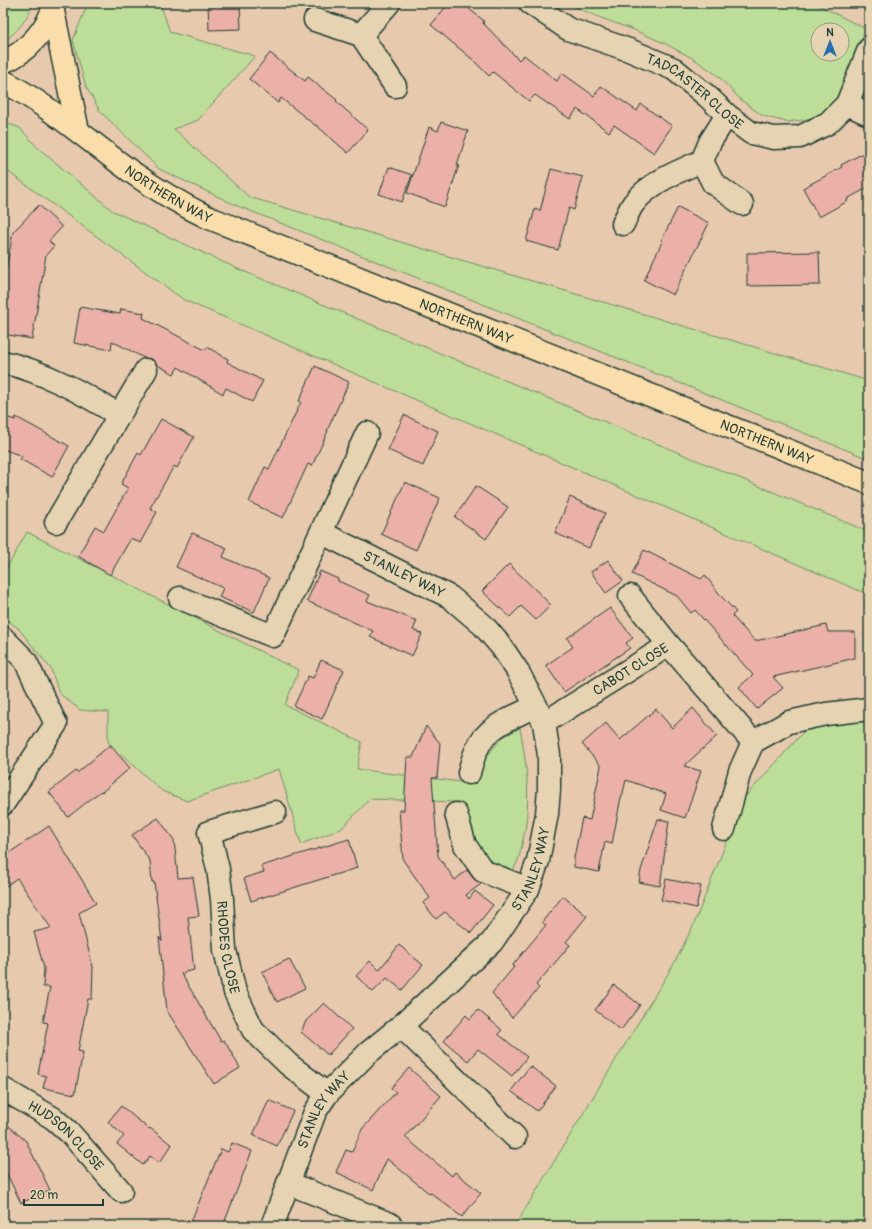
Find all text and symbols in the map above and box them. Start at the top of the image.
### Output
north arrow [810,22,850,62]
text: N [826,26,834,39]
street label: TADCASTER CLOSE [643,50,747,133]
street label: NORTHERN WAY [121,162,215,227]
street label: NORTHERN WAY [417,295,515,348]
street label: NORTHERN WAY [717,416,816,469]
street label: STANLEY WAY [360,547,447,602]
street label: CABOT CLOSE [590,639,672,699]
street label: STANLEY WAY [508,825,553,914]
street label: RHODES CLOSE [213,900,243,995]
street label: STANLEY WAY [294,1068,354,1151]
street label: HUDSON CLOSE [25,1097,107,1174]
scale bar [24,1181,103,1207]
text: 20 m [30,1188,59,1203]

